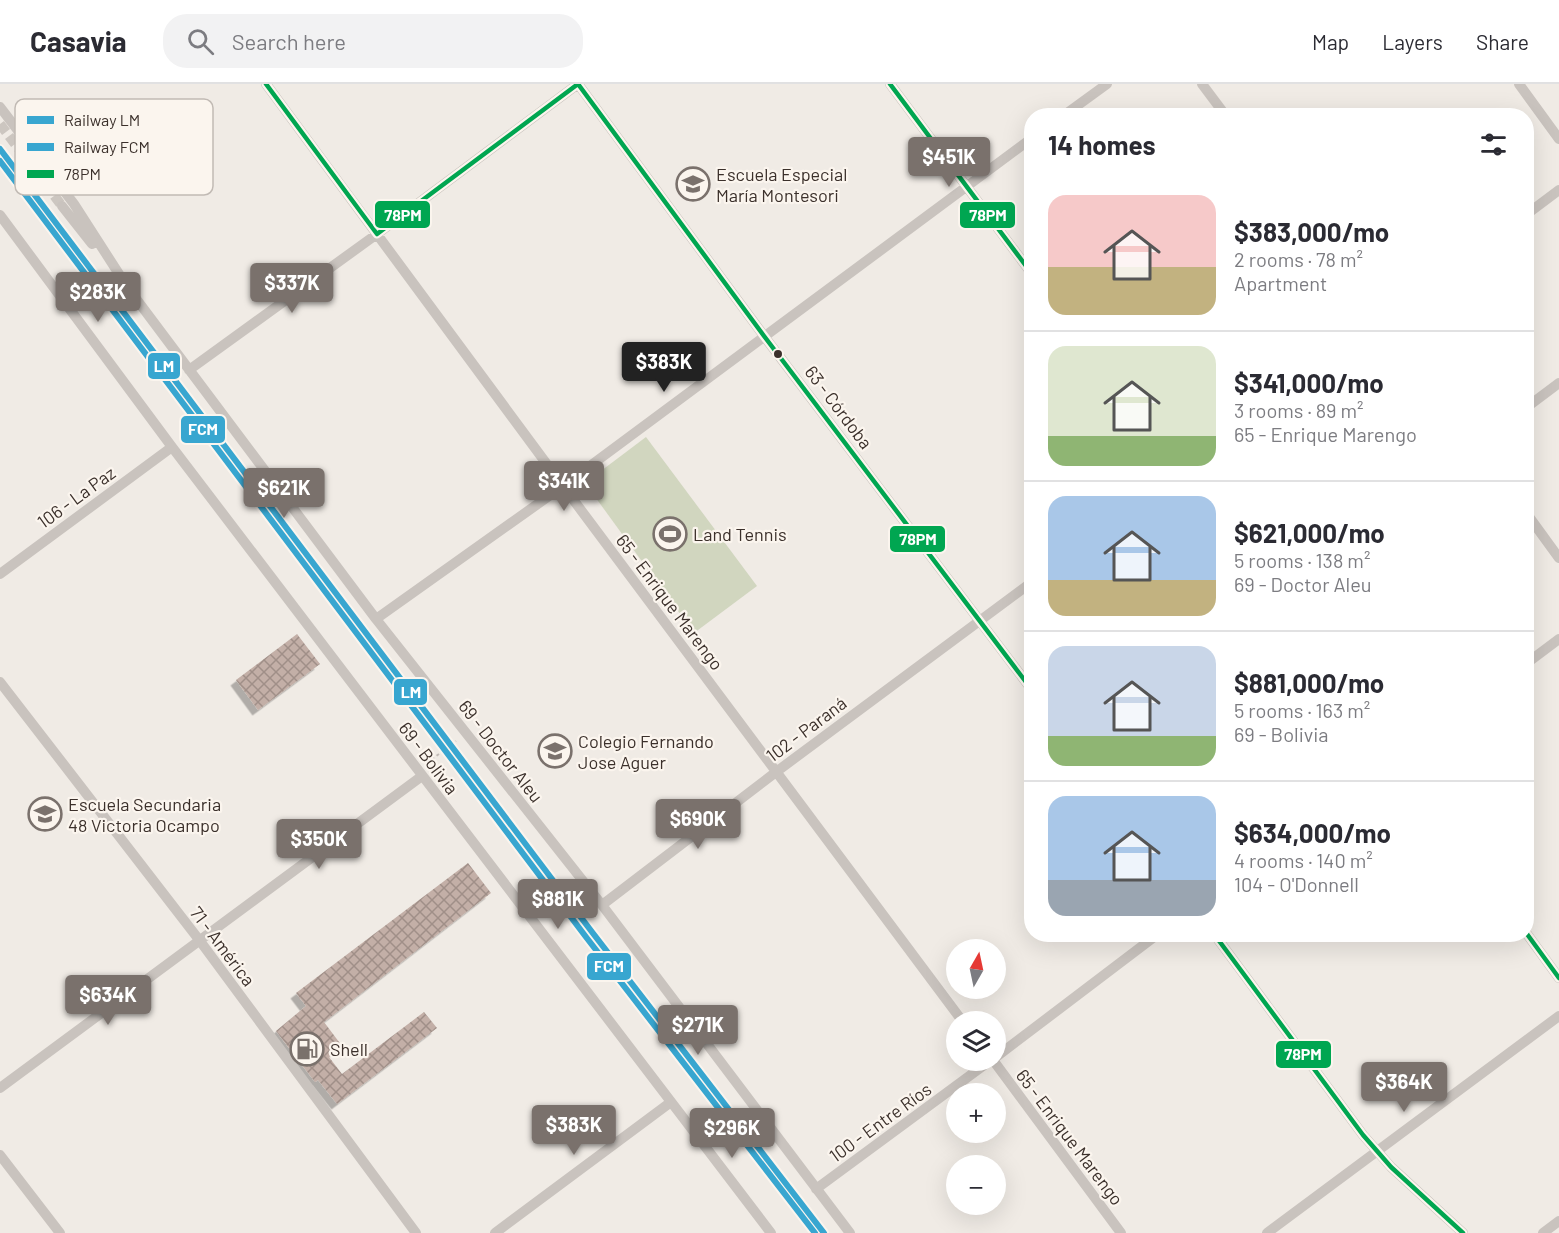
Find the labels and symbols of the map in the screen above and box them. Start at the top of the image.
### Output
legend [15,99,213,195]
text: Railway LM [64,110,140,129]
text: Railway FCM [64,137,150,156]
pin: $451K [907,137,991,188]
place label: Escuela Especial María Montesori [716,163,847,206]
text: 78PM [64,164,101,183]
school or university icon: Escuela Especial María Montesori [675,166,711,202]
line badge: 78PM [374,200,431,229]
line badge: 78PM [959,201,1016,229]
text: 78PM [384,205,422,224]
text: 78PM [969,205,1007,224]
pin: $337K [250,263,334,314]
pin: $283K [56,272,140,323]
pin: $383K [622,342,706,393]
unlabelled marker [772,348,784,360]
line badge: LM [147,352,181,380]
text: LM [154,356,174,375]
street label: 63 - Córdoba [801,361,877,453]
line badge: FCM [180,415,226,444]
text: FCM [188,419,218,438]
street label: 106 - La Paz [33,461,119,533]
pin: $341K [522,461,606,512]
pin: $621K [242,468,326,519]
sports icon: Land Tennis [652,516,688,552]
place label: Land Tennis [693,523,787,545]
line badge: 78PM [889,525,946,553]
text: 78PM [899,529,937,548]
street label: 65 - Enrique Marengo [612,530,728,674]
line badge: LM [393,678,428,706]
text: LM [401,682,421,701]
street label: 102 - Paraná [762,692,850,766]
street label: 69 - Doctor Aleu [454,695,548,807]
street label: 69 - Bolivia [395,717,463,799]
place label: Colegio Fernando Jose Aguer [578,730,714,773]
school or university icon: Colegio Fernando Jose Aguer [537,733,573,769]
place label: Escuela Secundaria 48 Victoria Ocampo [68,793,221,836]
school or university icon: Escuela Secundaria 48 Victoria Ocampo [27,796,63,832]
pin: $690K [656,799,740,850]
pin: $350K [277,819,361,870]
pin: $881K [516,879,600,930]
street label: 71 - América [186,902,260,990]
north arrow [946,939,1006,999]
line badge: FCM [586,952,632,981]
text: FCM [594,956,624,975]
pin: $634K [66,975,150,1026]
pin: $271K [656,1005,740,1056]
fuel station icon: Shell [289,1031,325,1067]
place label: Shell [330,1038,368,1060]
line badge: 78PM [1275,1040,1332,1069]
text: 78PM [1284,1044,1322,1063]
pin: $364K [1362,1062,1446,1113]
street label: 65 - Enrique Marengo [1012,1065,1128,1209]
street label: 100 - Entre Ríos [825,1078,935,1166]
pin: $383K [532,1105,616,1156]
pin: $296K [690,1108,774,1159]

